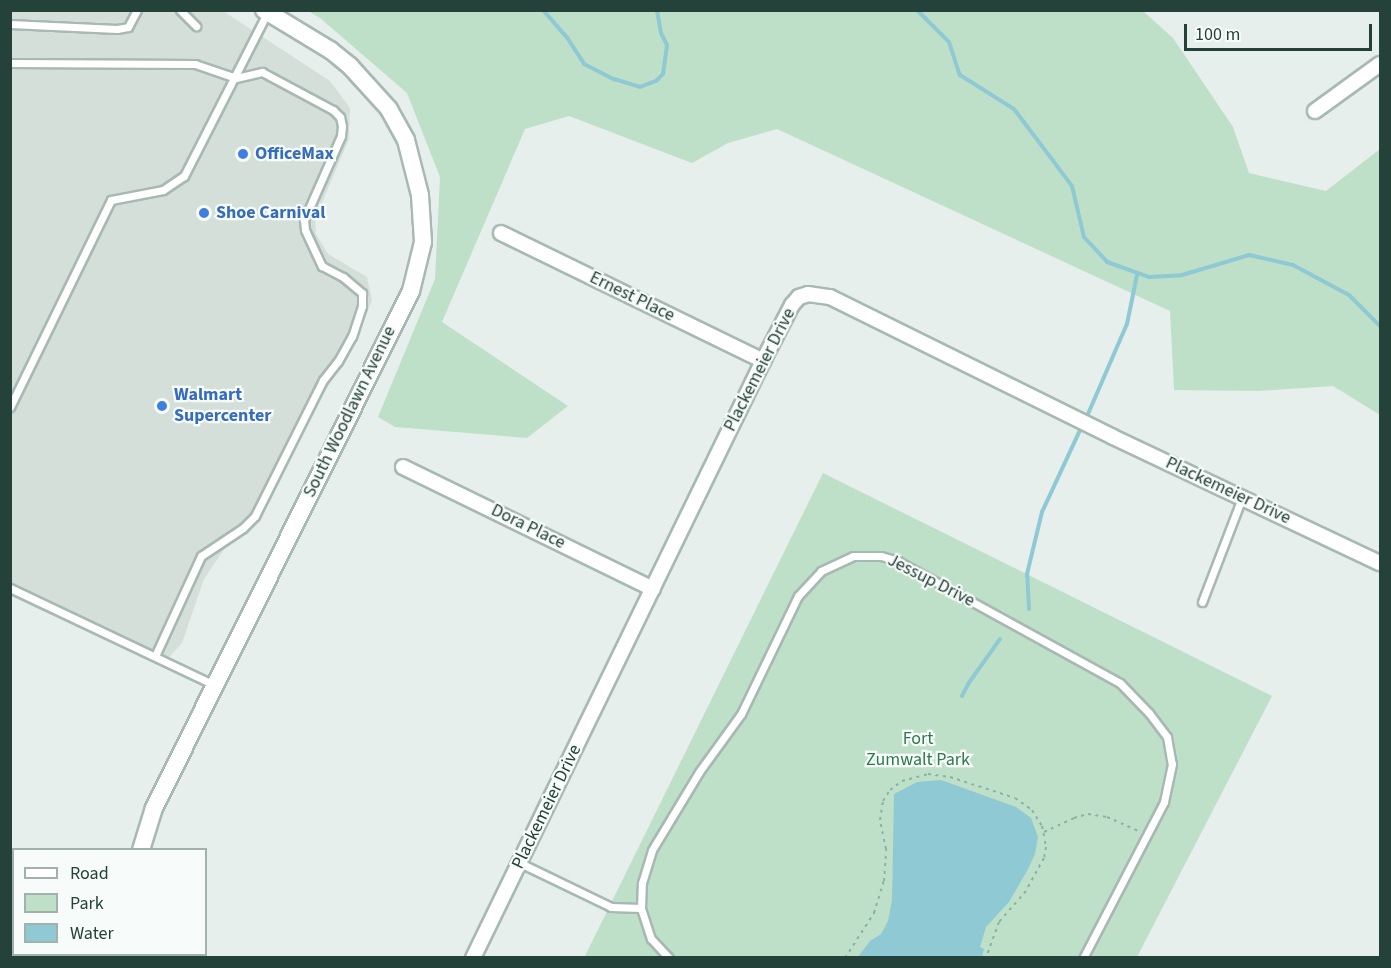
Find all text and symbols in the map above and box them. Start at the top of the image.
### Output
scale bar [1187,12,1374,50]
text: 100 m [1195,22,1240,47]
place label: OfficeMax [255,143,334,165]
marker: OfficeMax [236,147,250,161]
place label: Shoe Carnival [216,202,325,224]
marker: Shoe Carnival [197,206,211,220]
street label: Ernest Place [586,267,678,327]
street label: Plackemeier Drive [720,305,800,435]
street label: South Woodlawn Avenue [299,323,401,501]
place label: Walmart Supercenter [174,385,271,428]
marker: Walmart Supercenter [155,399,169,413]
street label: Plackemeier Drive [1162,453,1294,529]
street label: Dora Place [487,500,569,554]
street label: Jessup Drive [884,550,978,612]
park label: Fort Zumwalt Park [866,729,970,771]
street label: Plackemeier Drive [508,741,586,873]
legend [12,848,207,956]
text: Road [70,861,109,886]
text: Park [70,891,104,916]
text: Water [70,921,114,946]

